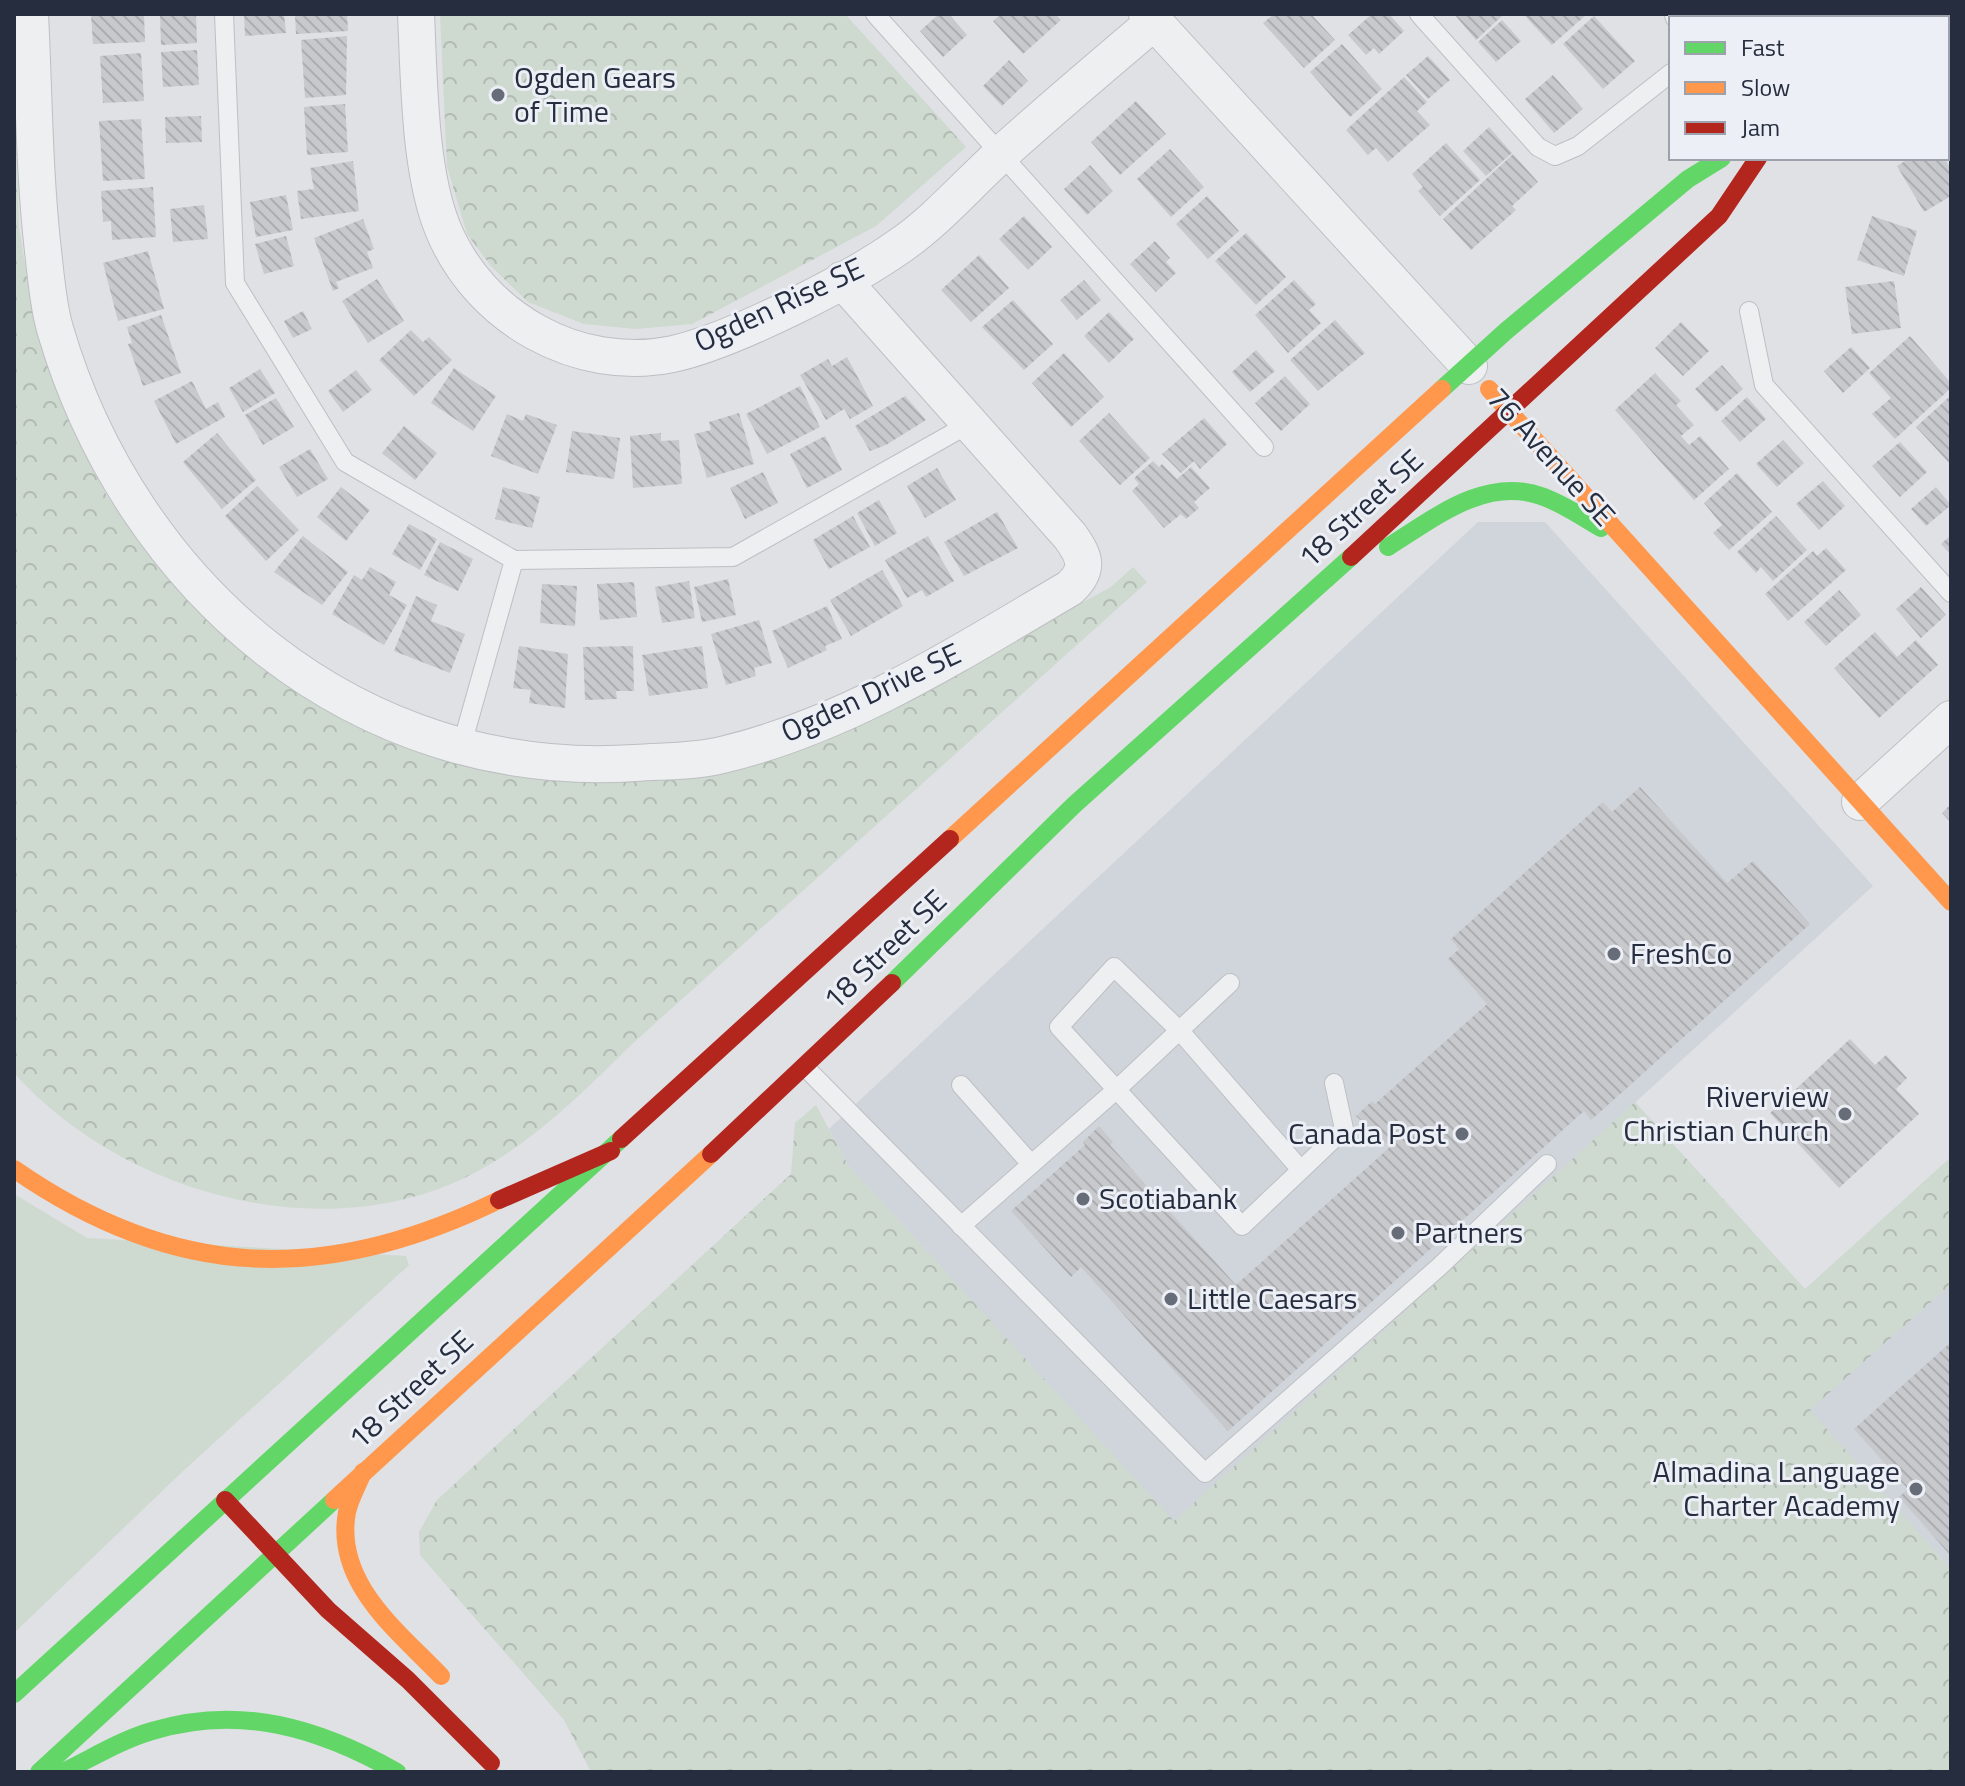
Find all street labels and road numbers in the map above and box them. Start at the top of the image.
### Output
street label: Ogden Rise SE [686,245,871,364]
street label: 76 Avenue SE [1477,376,1627,536]
street label: 18 Street SE [1287,438,1433,579]
street label: Ogden Drive SE [773,630,968,754]
street label: 18 Street SE [812,878,957,1020]
street label: 18 Street SE [337,1319,483,1460]

